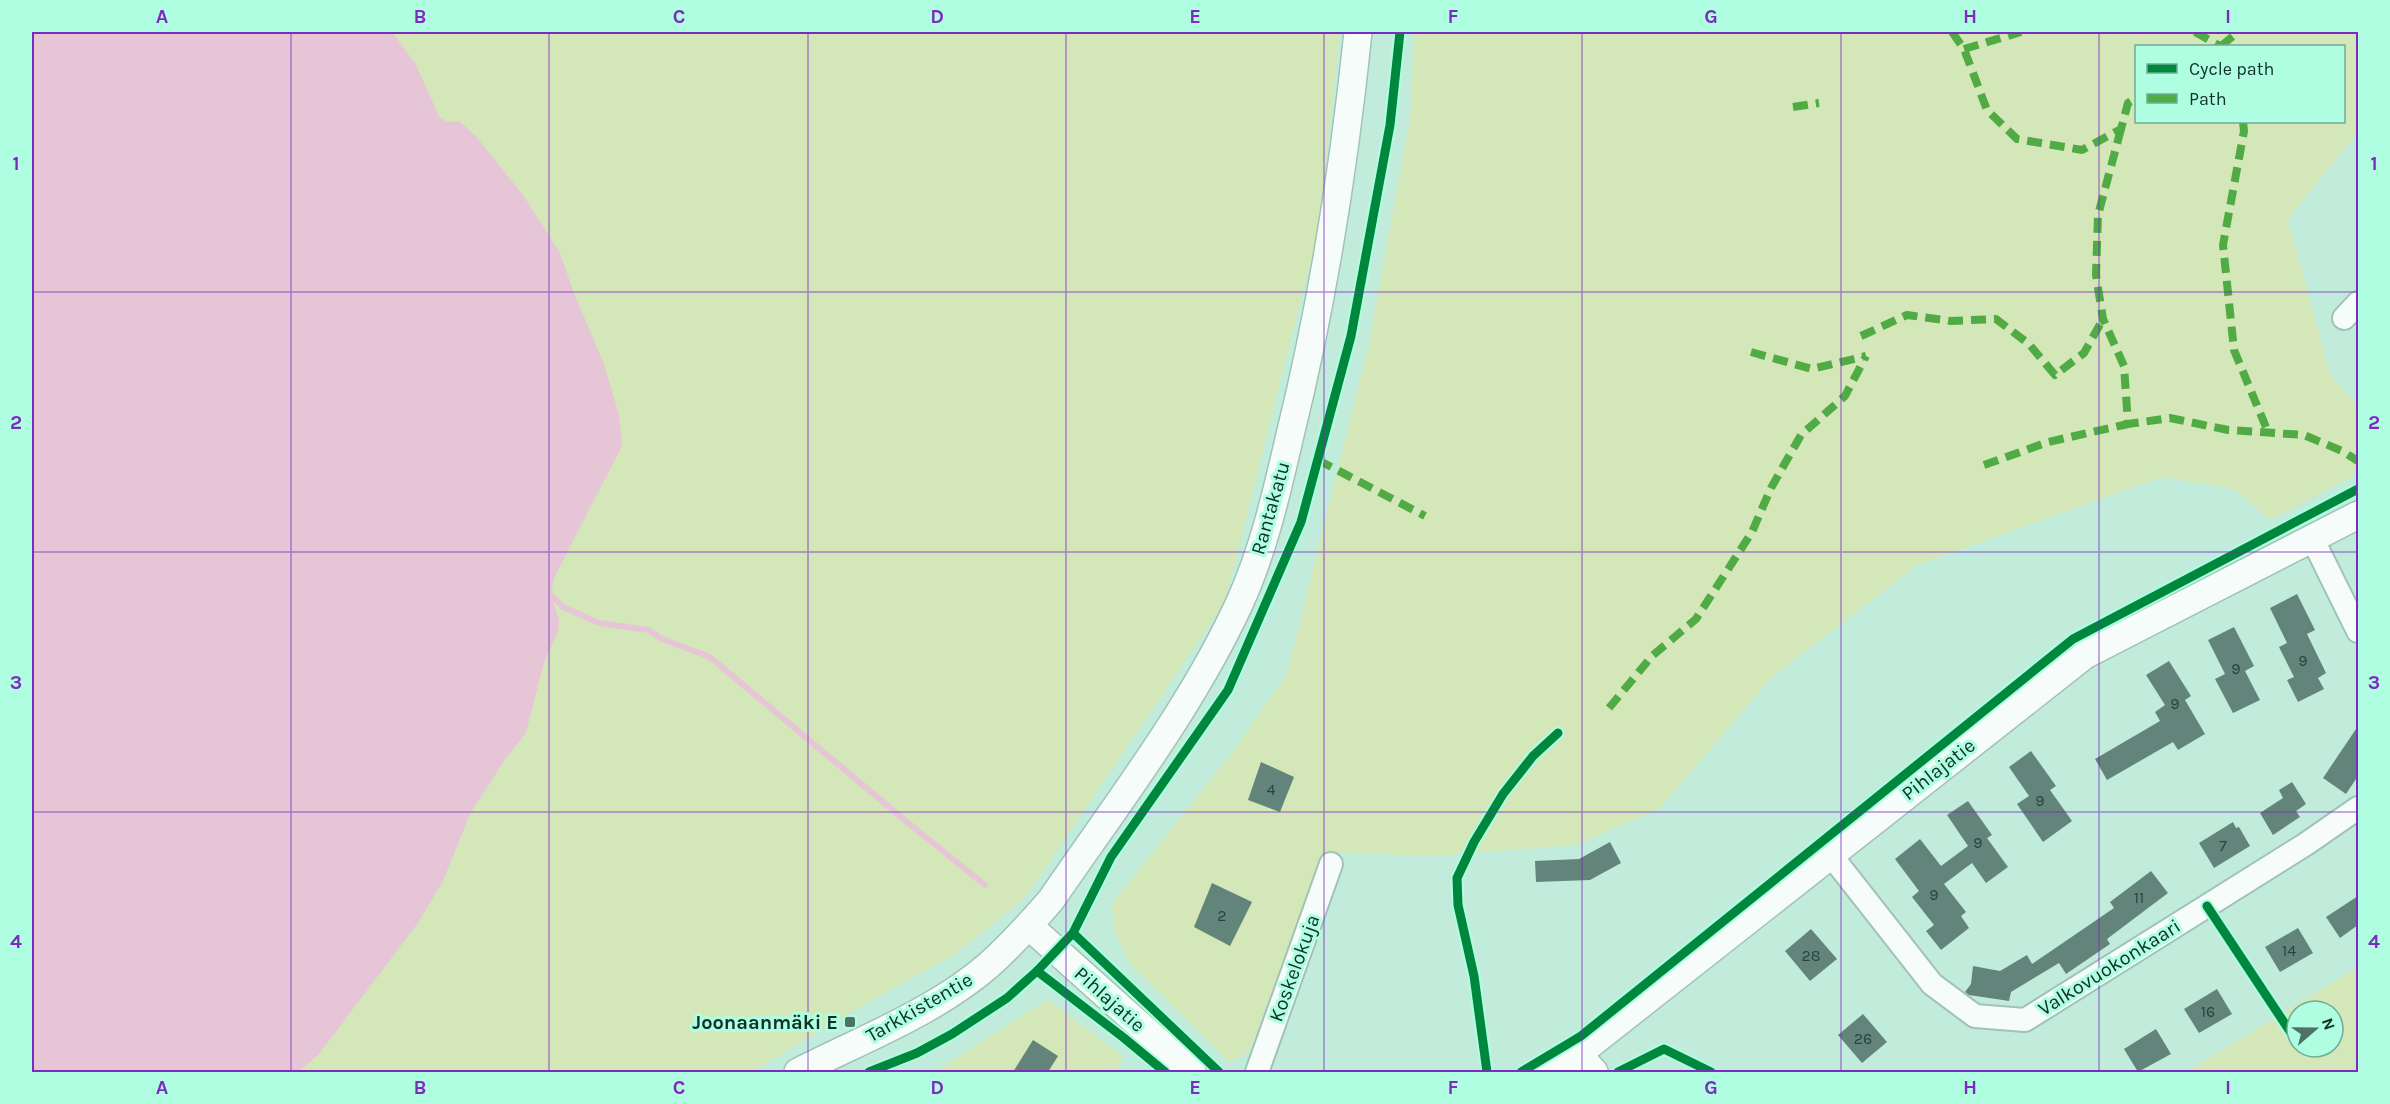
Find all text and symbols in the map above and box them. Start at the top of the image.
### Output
text: A [156,5,169,28]
text: B [414,5,426,28]
text: C [673,5,685,28]
text: D [930,5,944,28]
text: E [1189,5,1201,28]
text: F [1448,5,1459,28]
text: G [1704,5,1718,28]
text: H [1963,5,1977,28]
text: I [2225,5,2231,28]
legend [2135,45,2345,123]
text: Cycle path [2189,58,2274,80]
text: Path [2189,88,2227,110]
text: 1 [12,152,20,175]
text: 1 [2370,152,2378,175]
text: 2 [10,411,22,434]
text: 2 [2368,411,2380,434]
street label: Rantakatu [1246,459,1295,557]
house number: 9 [2298,651,2308,670]
house number: 9 [2231,659,2241,678]
text: 3 [10,671,22,694]
text: 3 [2368,671,2380,694]
house number: 9 [2170,694,2180,713]
street label: Pihlajatie [1897,734,1980,805]
house number: 4 [1267,780,1276,799]
house number: 9 [2035,791,2045,810]
house number: 9 [1973,833,1983,852]
house number: 7 [2219,836,2227,855]
house number: 9 [1929,885,1939,904]
house number: 11 [2134,888,2144,907]
house number: 2 [1217,906,1227,925]
street label: Koskelokuja [1264,911,1324,1025]
street label: Valkovuokonkaari [2034,914,2185,1020]
text: 4 [10,930,22,953]
text: 4 [2368,930,2380,953]
house number: 14 [2282,941,2296,960]
house number: 28 [1801,946,1821,965]
street label: Pihlajatie [1070,962,1150,1037]
street label: Tarkkistentie [862,968,977,1047]
north arrow [2285,999,2345,1059]
house number: 16 [2201,1002,2215,1021]
place label: Joonaanmäki E [692,1011,838,1034]
marker: Joonaanmäki E [843,1015,857,1029]
text: N [2318,1015,2340,1033]
house number: 26 [1854,1029,1872,1048]
text: A [156,1076,169,1099]
text: B [414,1076,426,1099]
text: C [673,1076,685,1099]
text: D [930,1076,944,1099]
text: E [1189,1076,1201,1099]
text: F [1448,1076,1459,1099]
text: G [1704,1076,1718,1099]
text: H [1963,1076,1977,1099]
text: I [2225,1076,2231,1099]

